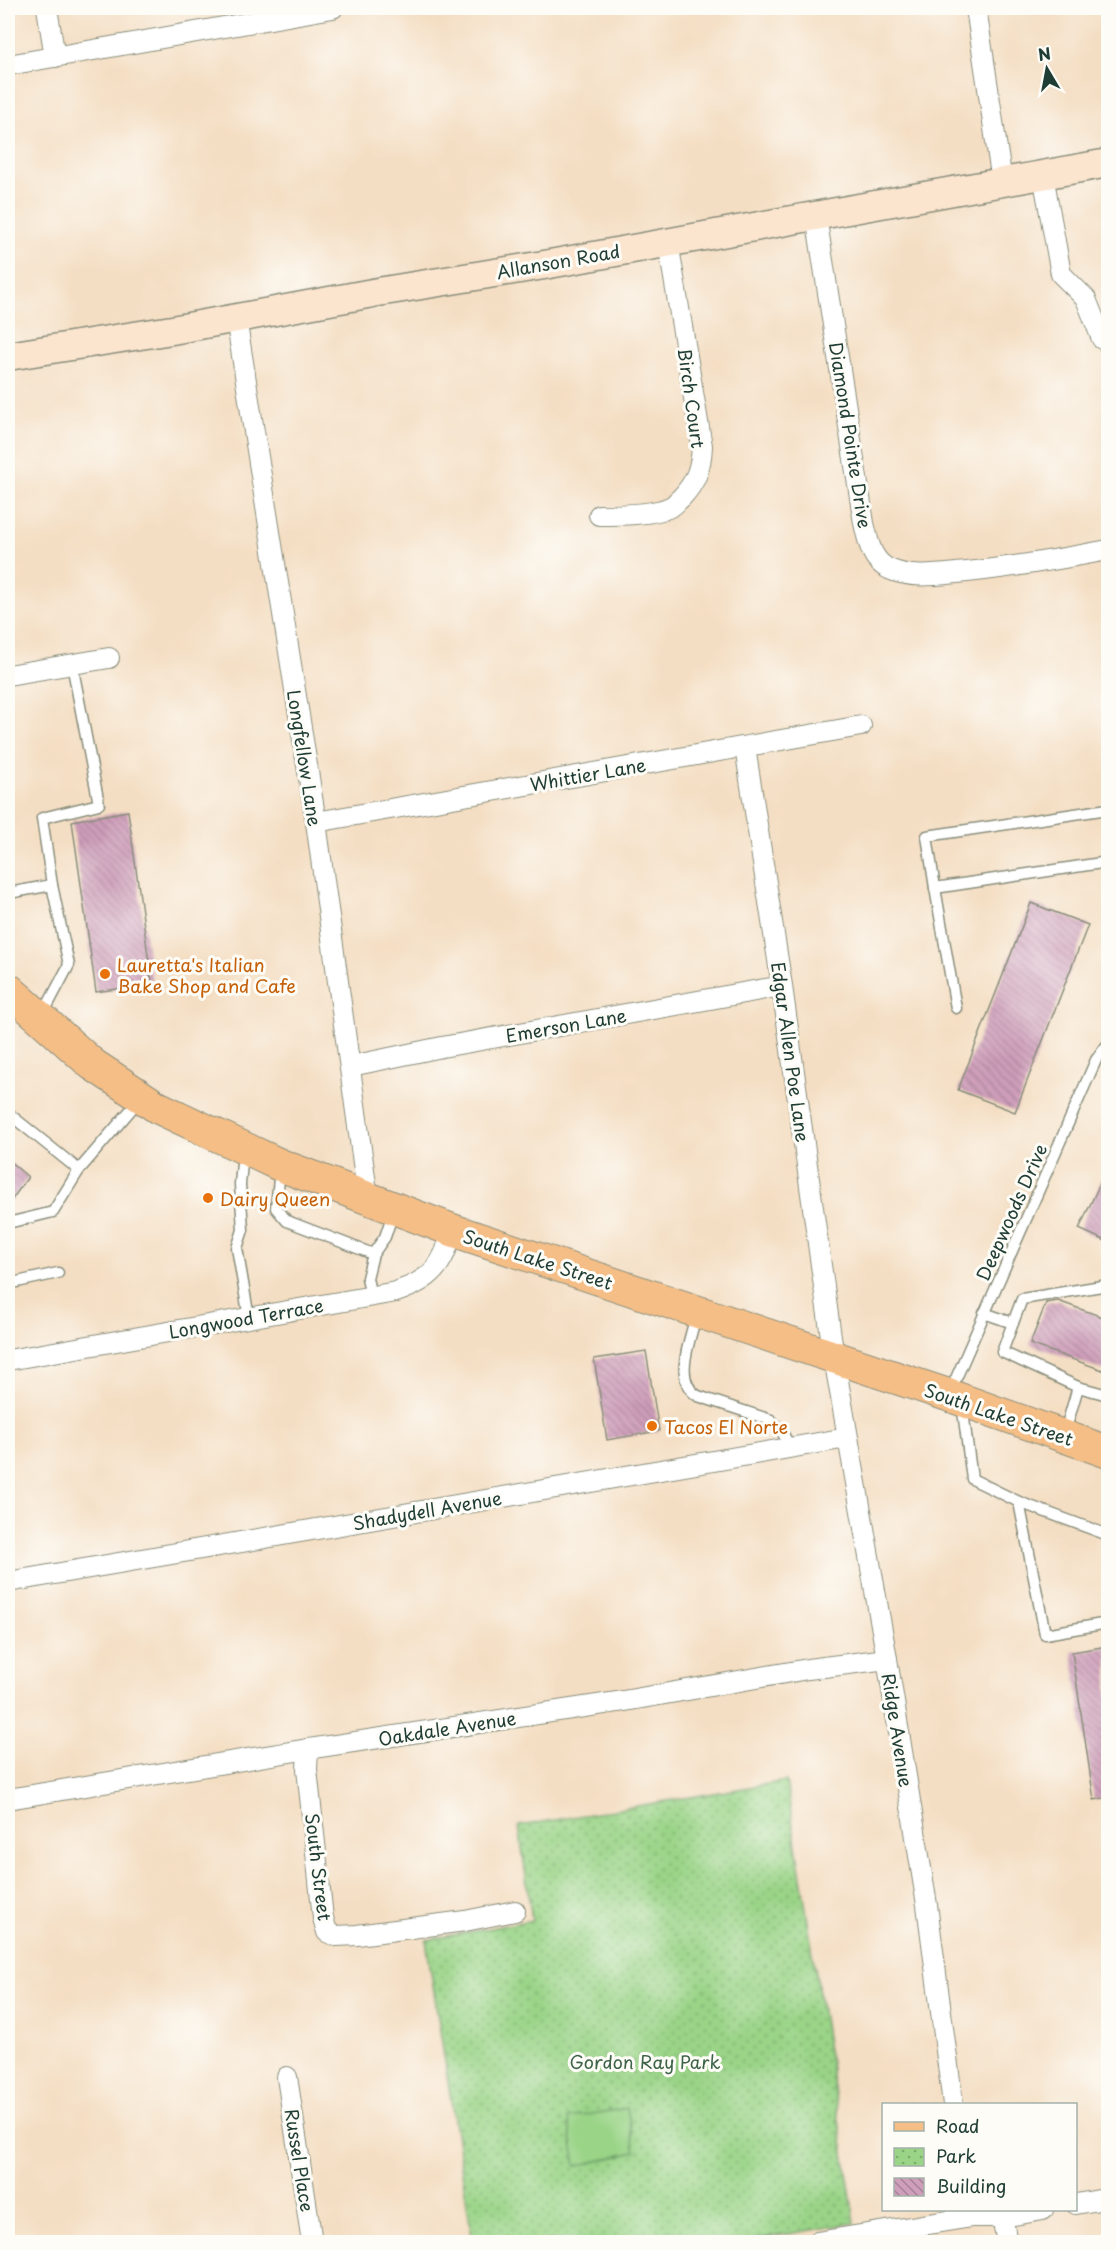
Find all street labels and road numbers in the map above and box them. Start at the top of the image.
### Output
street label: Allanson Road [494,237,622,285]
street label: Diamond Pointe Drive [823,340,879,530]
street label: Birch Court [672,346,712,450]
street label: Longfellow Lane [281,688,329,828]
street label: Whittier Lane [528,751,648,797]
street label: Edgar Allen Poe Lane [765,960,817,1144]
street label: Emerson Lane [503,1001,629,1049]
street label: Deepwoods Drive [969,1139,1053,1285]
street label: South Lake Street [460,1222,616,1296]
street label: Longwood Terrace [167,1291,325,1345]
street label: South Lake Street [921,1376,1077,1452]
street label: Shadydell Avenue [350,1484,504,1536]
street label: Ridge Avenue [876,1671,920,1789]
street label: Oakdale Avenue [376,1704,518,1752]
street label: South Street [299,1812,339,1922]
street label: Russel Place [279,2106,321,2214]

